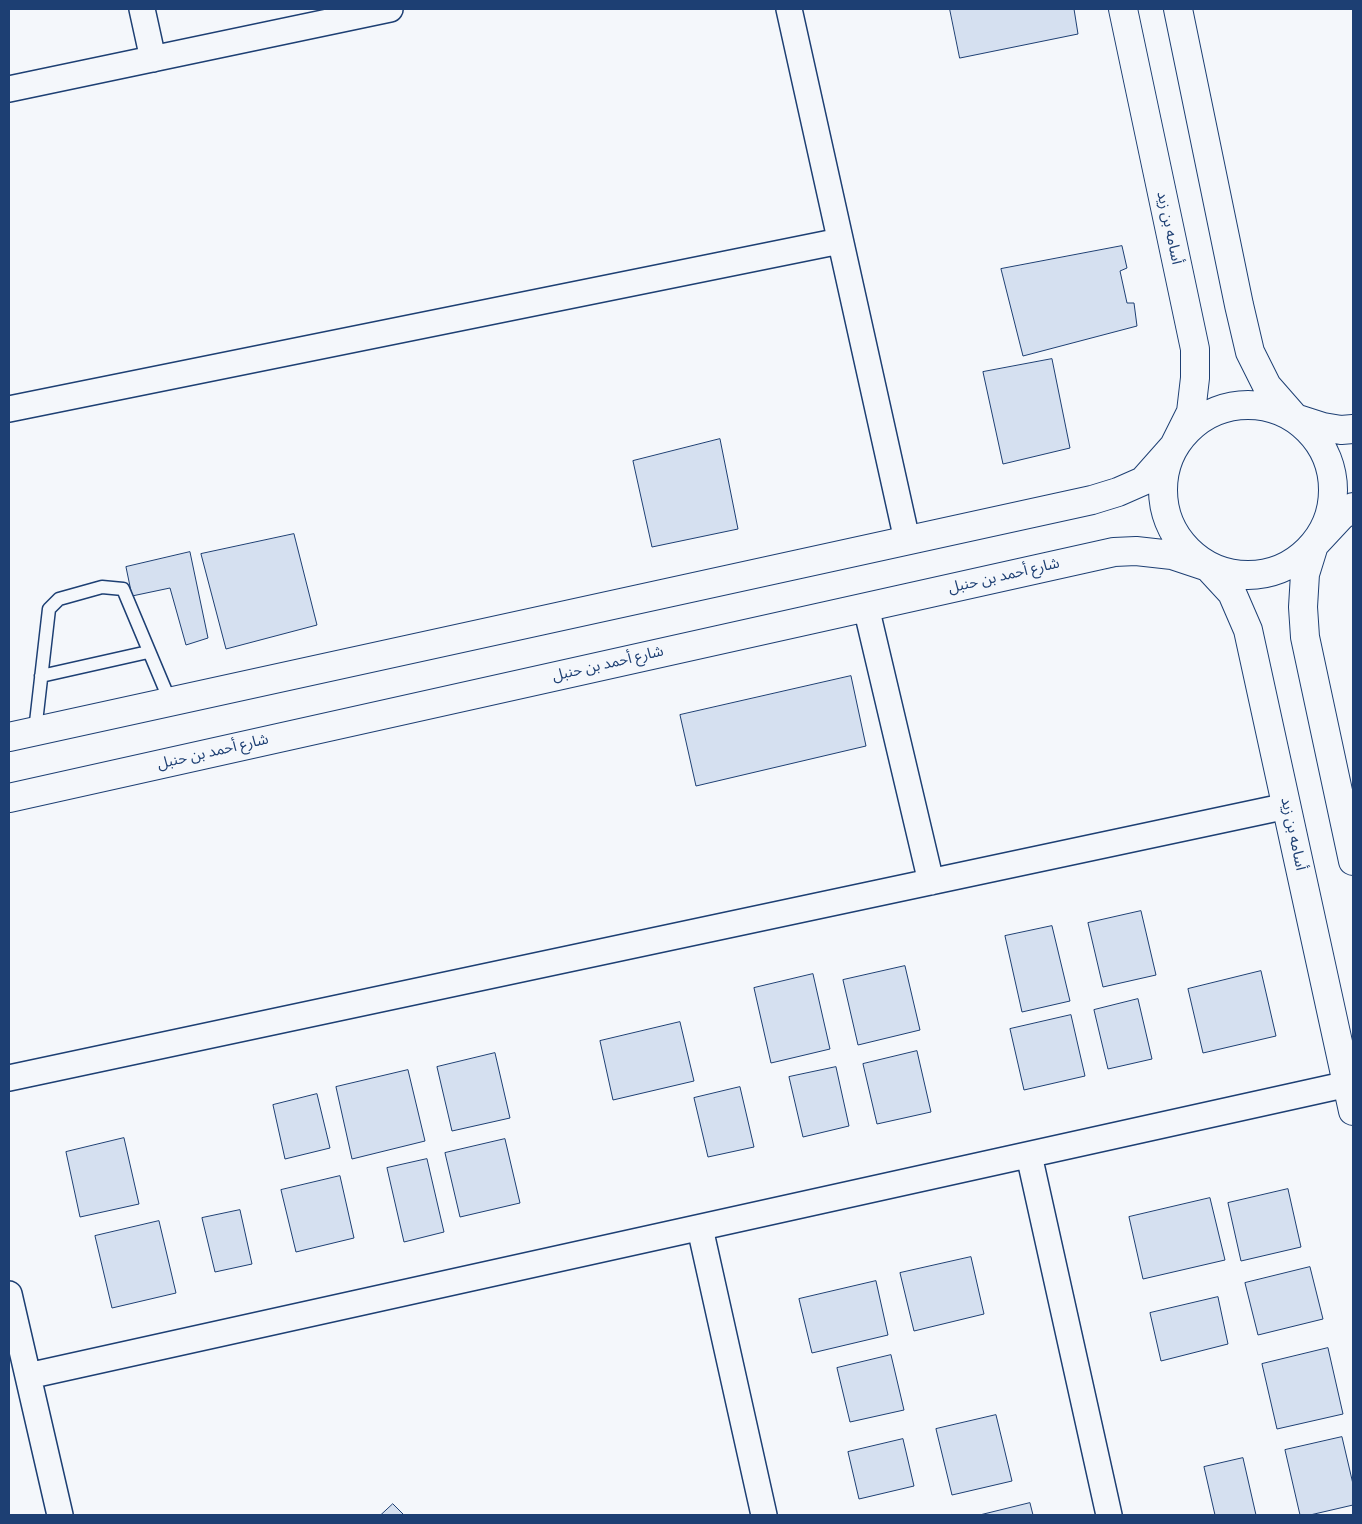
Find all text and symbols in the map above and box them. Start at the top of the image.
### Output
street label: أسامه بن زيد [1152,190,1186,266]
street label: شارع أحمد بن حنبل [947,554,1061,598]
street label: شارع أحمد بن حنبل [551,642,665,686]
street label: شارع أحمد بن حنبل [156,730,270,774]
street label: أسامه بن زيد [1276,796,1310,872]

